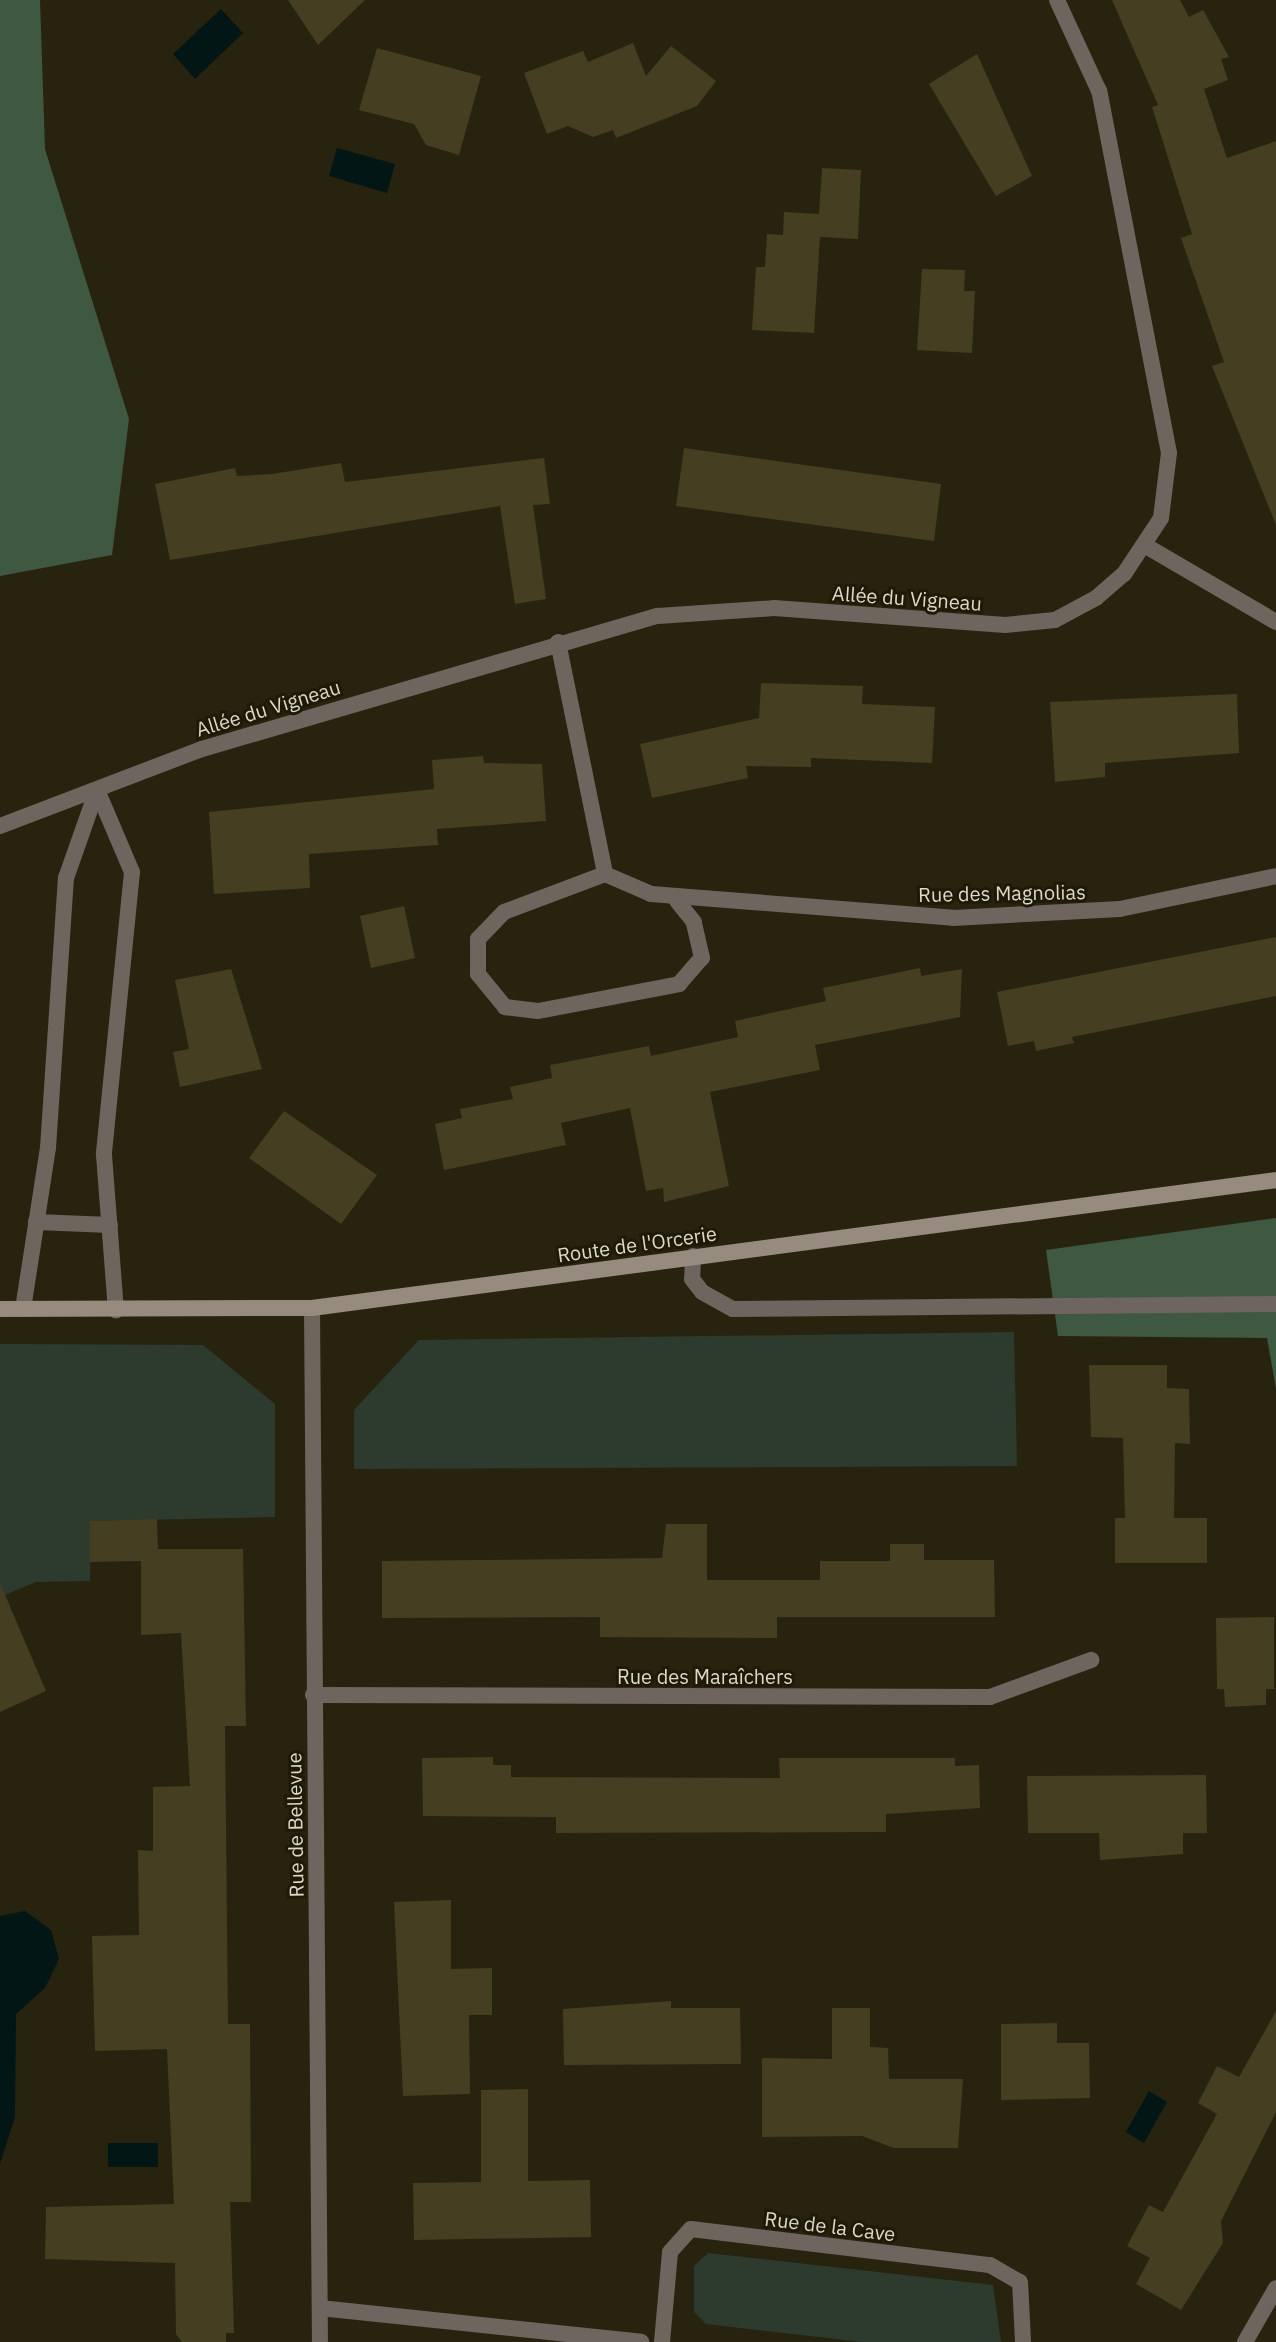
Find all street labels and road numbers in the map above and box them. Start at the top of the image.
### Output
street label: Allée du Vigneau [831,581,983,615]
street label: Allée du Vigneau [193,675,343,741]
street label: Rue des Magnolias [918,880,1086,906]
street label: Route de l'Orcerie [556,1221,718,1267]
street label: Rue des Maraîchers [617,1664,793,1688]
street label: Rue de Bellevue [282,1752,308,1898]
street label: Rue de la Cave [763,2206,897,2246]

